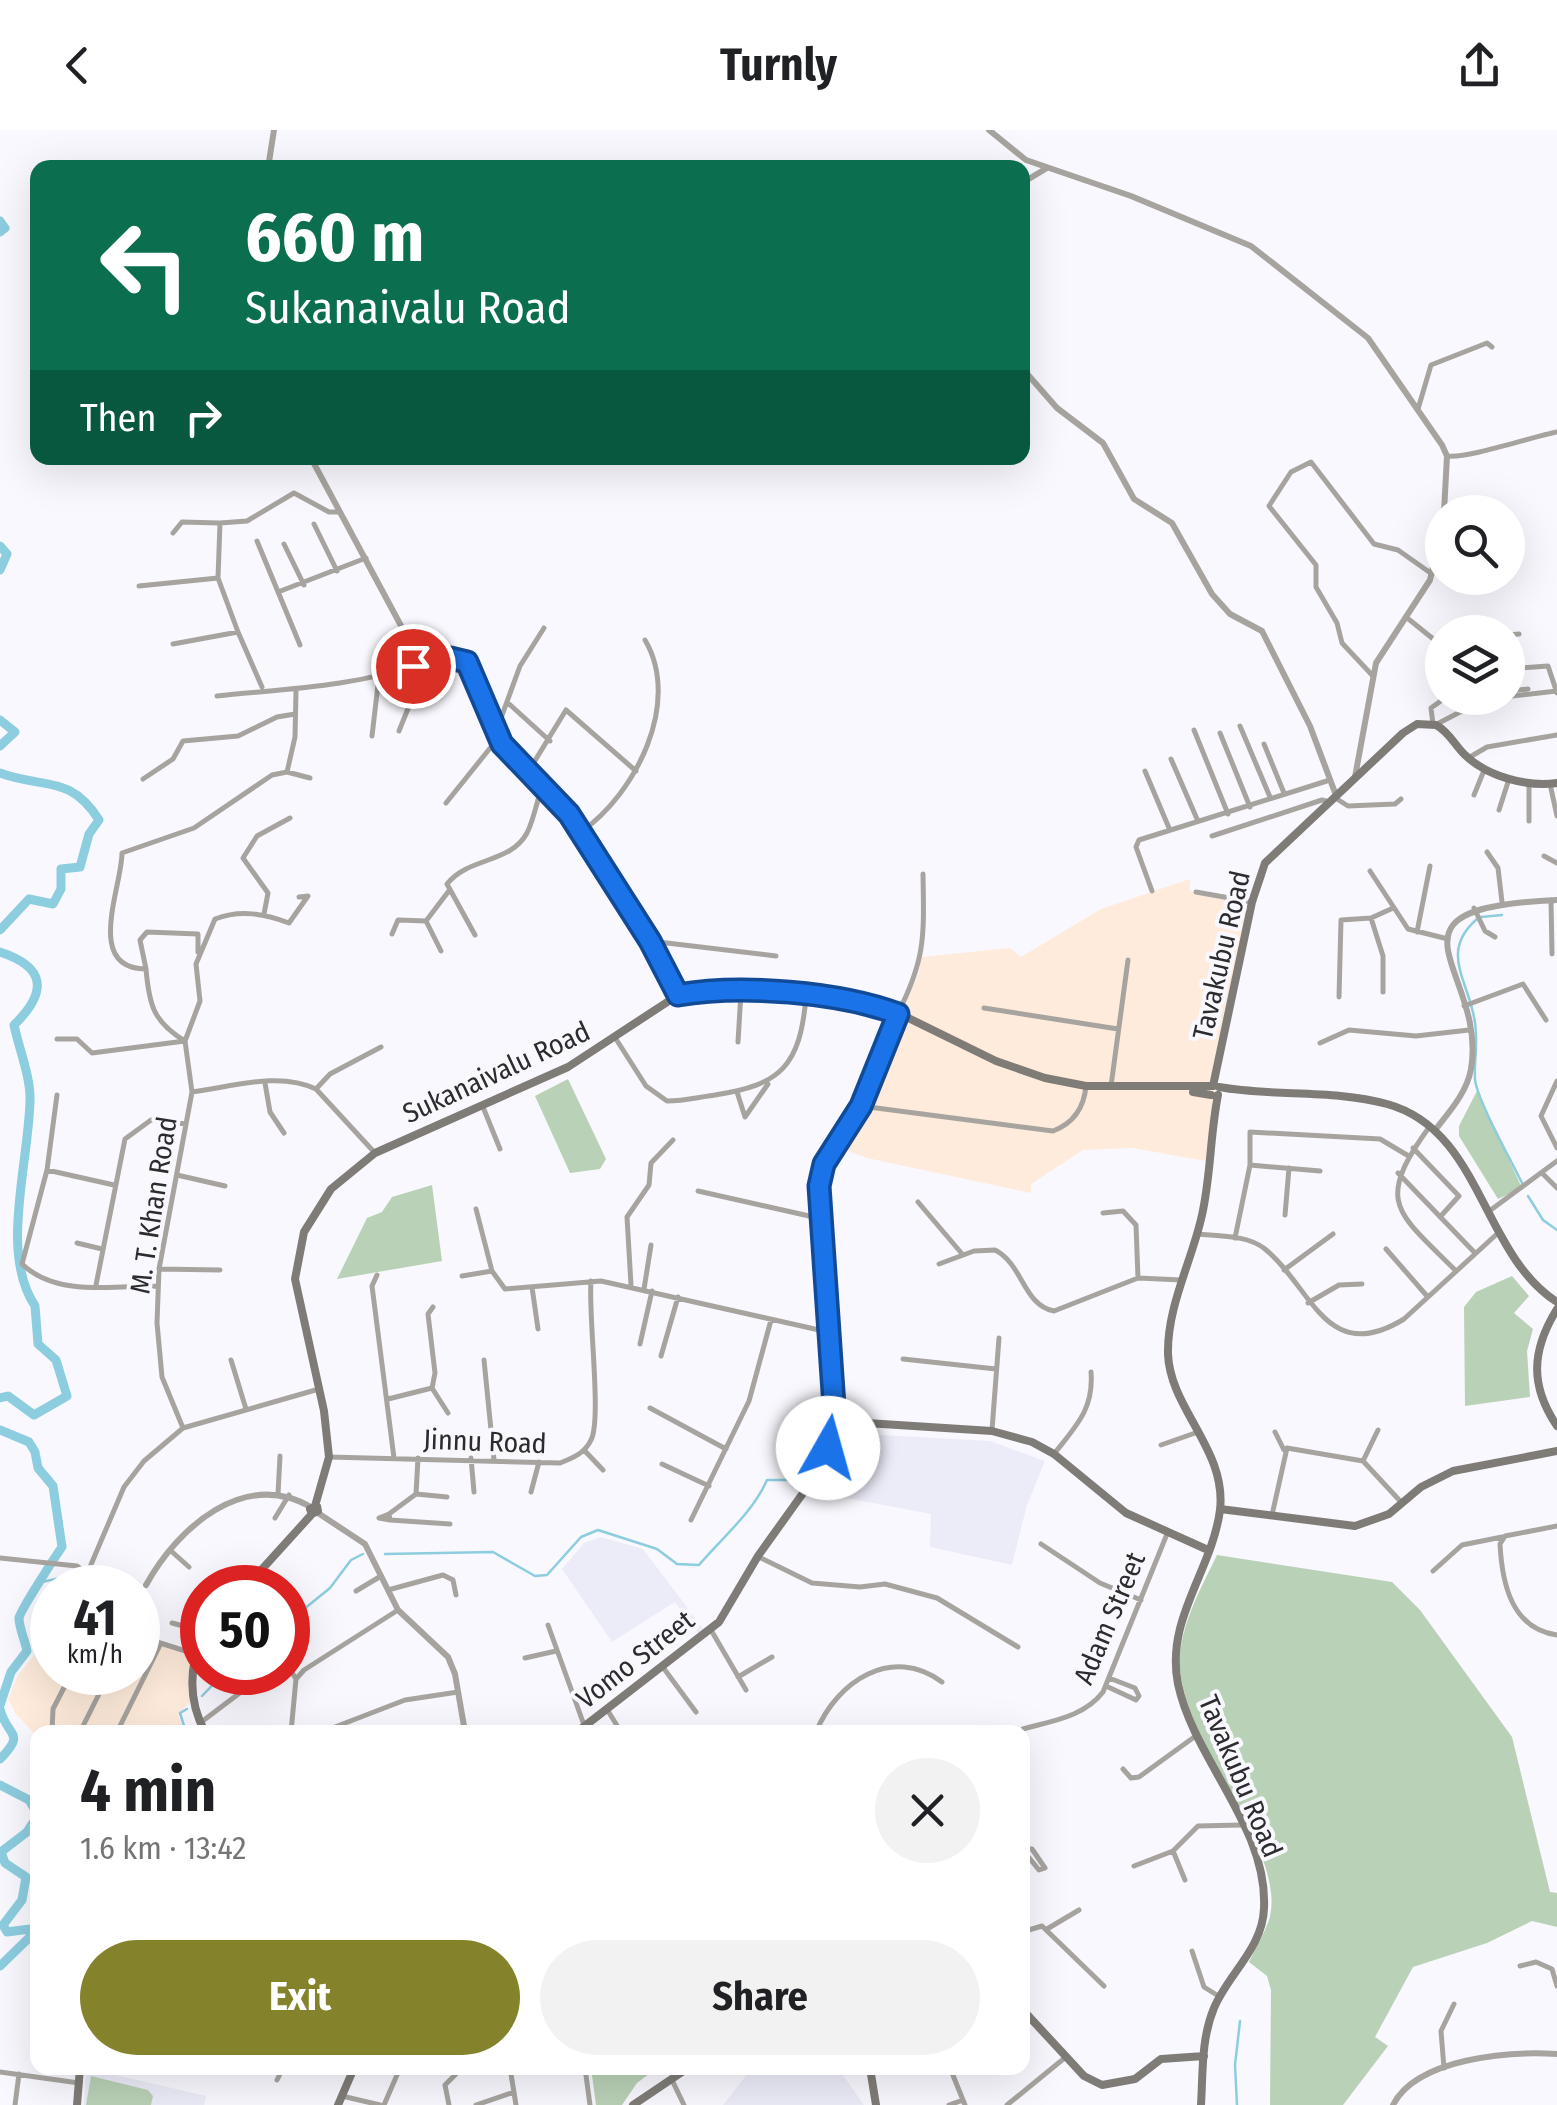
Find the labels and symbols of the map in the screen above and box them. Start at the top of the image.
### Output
pin [371,624,456,709]
street label: Tavakubu Road [1186,867,1257,1043]
street label: Sukanaivalu Road [397,1015,595,1130]
street label: M. T. Khan Road [123,1114,184,1296]
position arrow [776,1396,880,1500]
street label: Jinnu Road [423,1423,547,1460]
street label: Adam Street [1067,1546,1152,1689]
speed limit sign: 50 [180,1565,310,1695]
street label: Vomo Street [570,1603,701,1715]
street label: Tavakubu Road [1192,1690,1289,1862]

